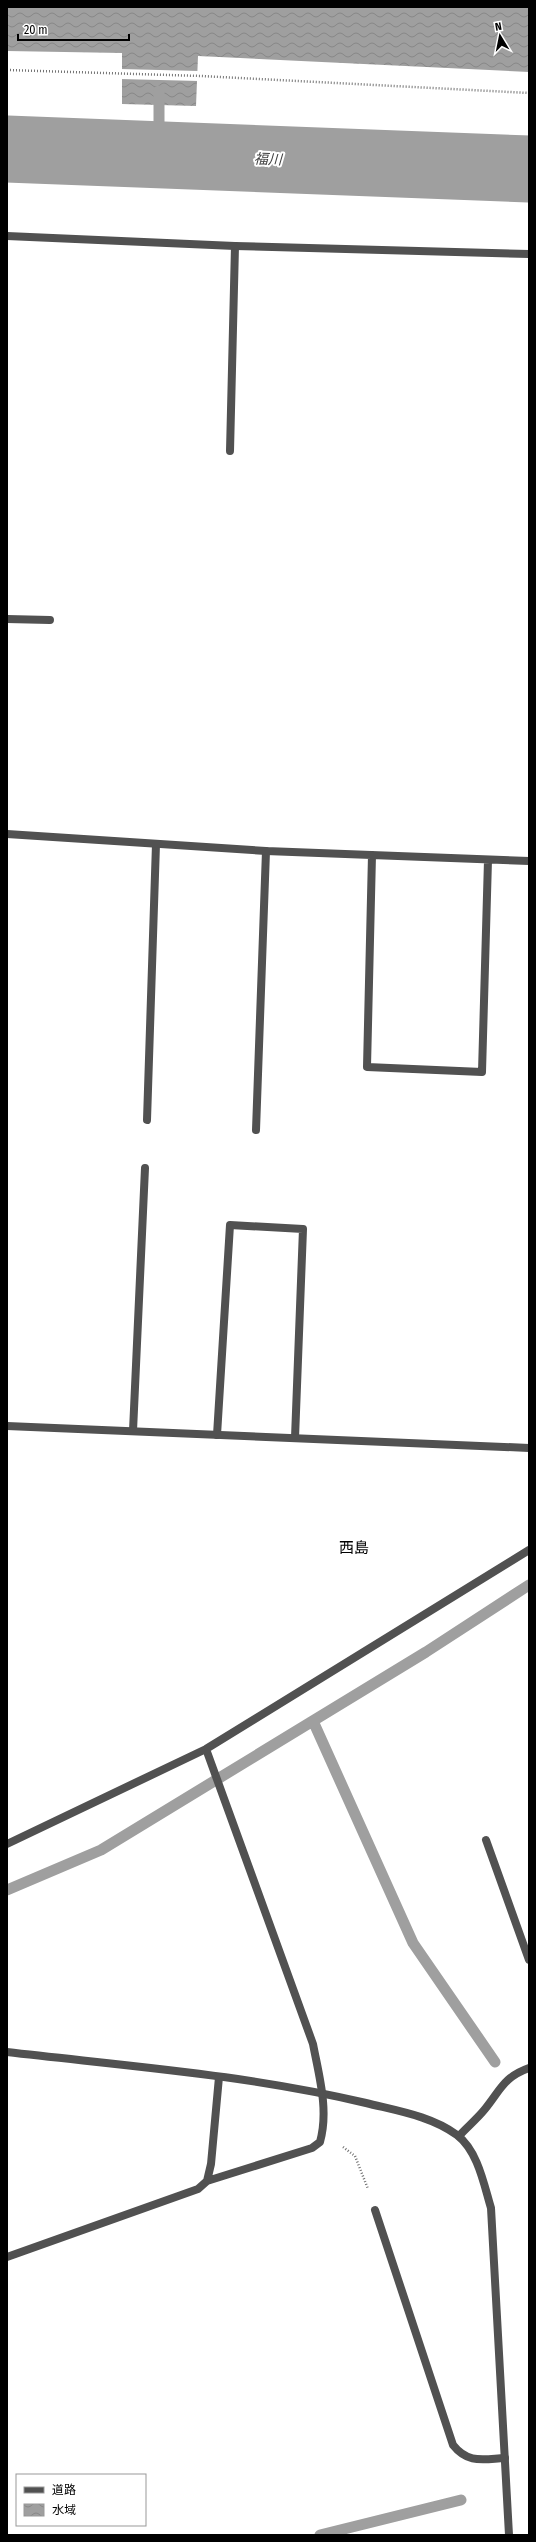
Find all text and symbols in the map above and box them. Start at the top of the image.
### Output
scale bar [18,16,129,42]
north arrow [480,16,520,56]
text: N [494,20,503,34]
text: 20 m [24,23,48,37]
water label: 福川 [254,151,284,169]
district label: 西島 [339,1539,369,1557]
legend [16,2474,146,2526]
text: 道路 [52,2483,76,2497]
text: 水域 [52,2503,76,2517]

